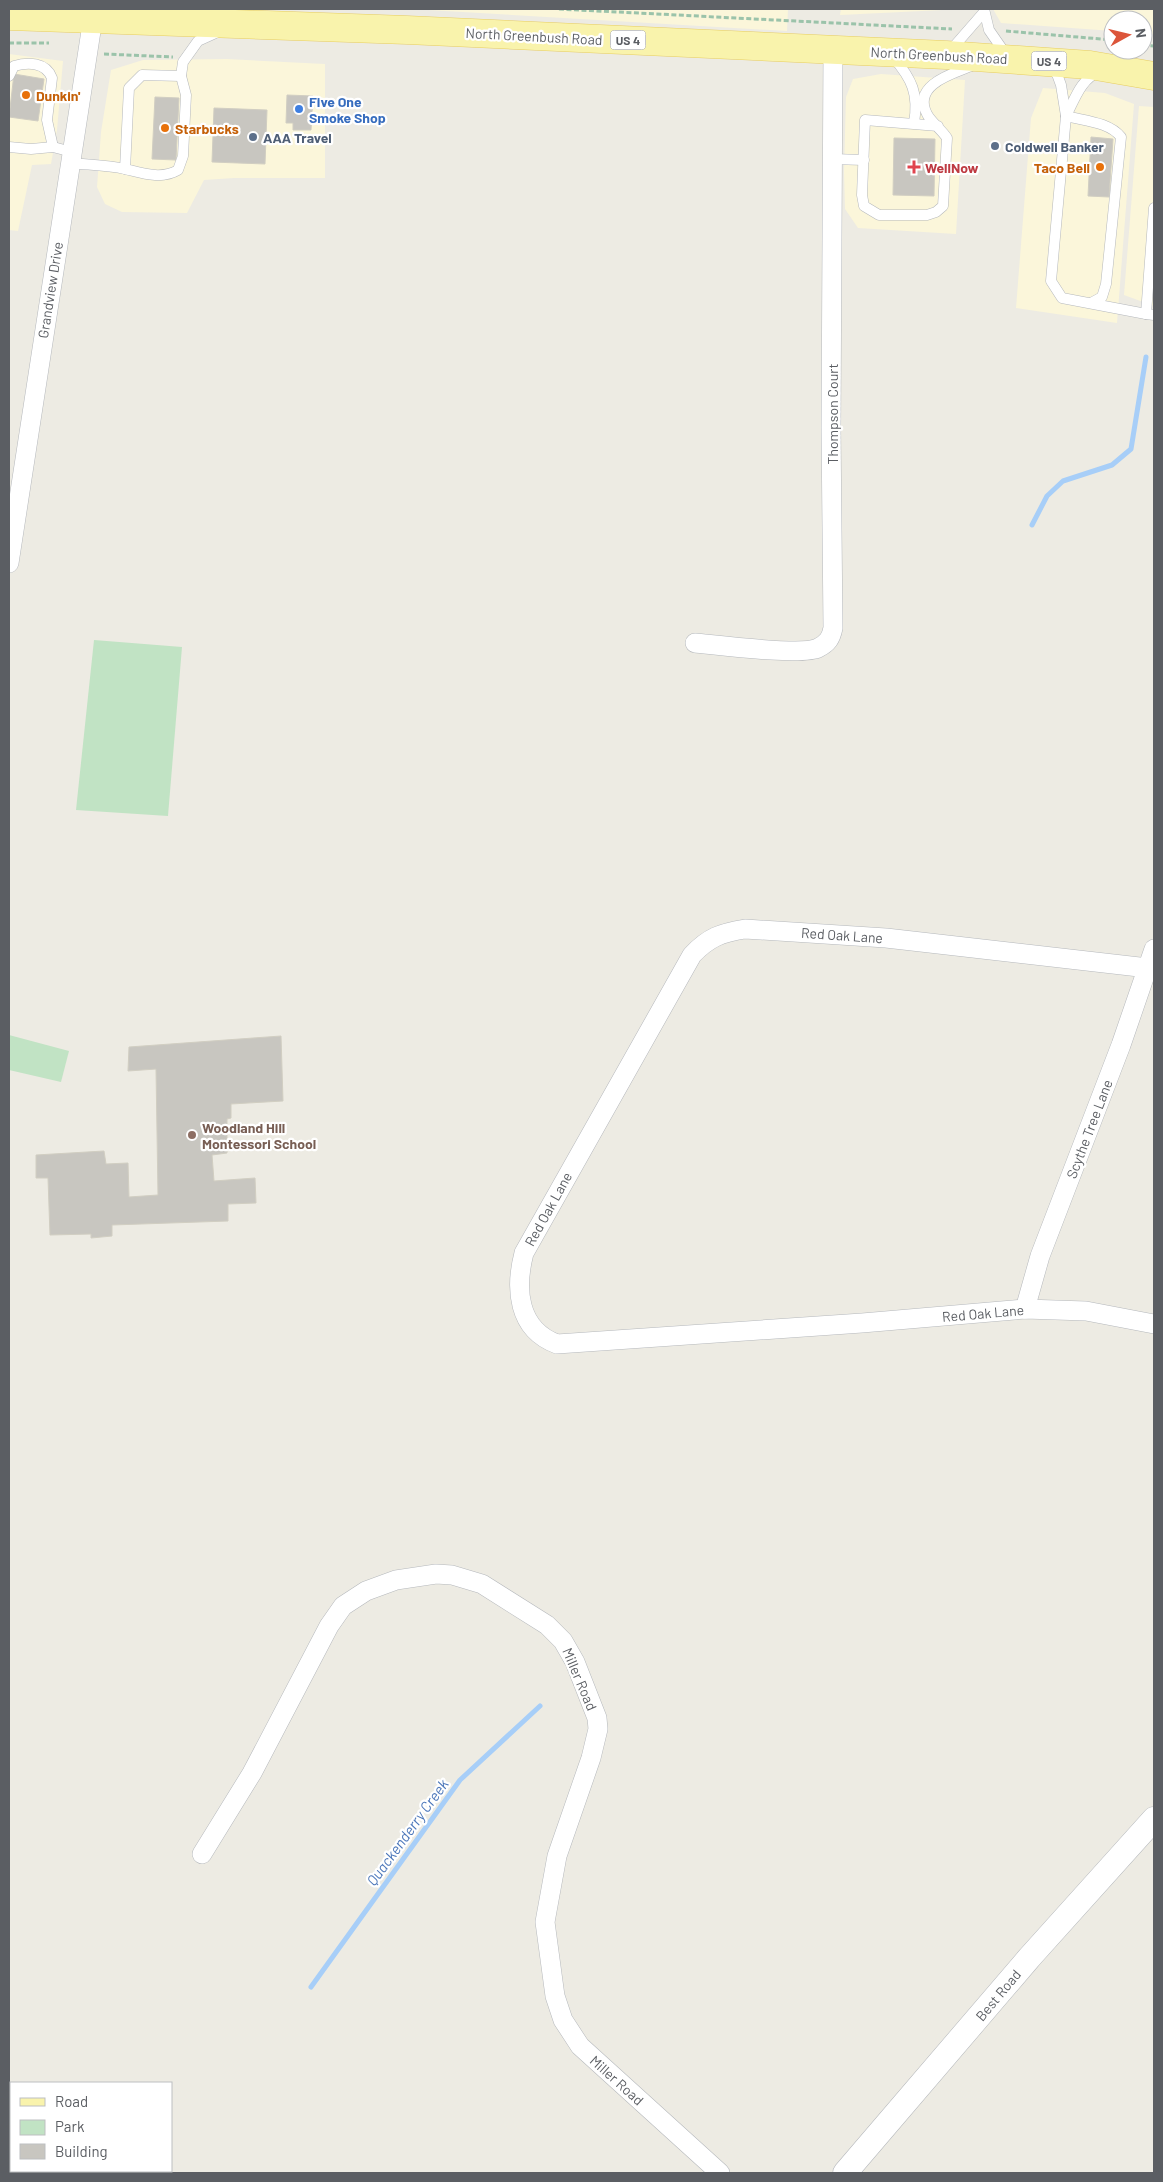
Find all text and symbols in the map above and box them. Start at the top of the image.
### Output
north arrow [1103,10,1153,60]
street label: North Greenbush Road [465,24,603,48]
text: N [1132,27,1150,39]
road number: US 4 [610,30,646,50]
street label: North Greenbush Road [870,43,1008,67]
road number: US 4 [1032,51,1066,70]
place label: Dunkin' [36,87,81,104]
marker: Dunkin' [20,89,32,101]
place label: Five One Smoke Shop [309,93,386,126]
marker: Five One Smoke Shop [293,103,305,115]
place label: Starbucks [175,120,239,137]
marker: Starbucks [159,122,171,134]
place label: AAA Travel [263,129,332,146]
marker: AAA Travel [247,131,259,143]
place label: Coldwell Banker [1005,138,1105,155]
marker: Coldwell Banker [989,140,1001,152]
place label: WellNow [925,159,979,176]
place label: Taco Bell [1034,159,1090,176]
marker: WellNow [907,160,921,174]
marker: Taco Bell [1094,161,1106,173]
street label: Grandview Drive [34,241,66,339]
street label: Thompson Court [824,363,841,465]
street label: Red Oak Lane [800,924,884,946]
street label: Scythe Tree Lane [1062,1077,1116,1181]
place label: Woodland Hill Montessori School [202,1119,316,1152]
marker: Woodland Hill Montessori School [186,1129,198,1141]
street label: Red Oak Lane [521,1169,575,1249]
street label: Red Oak Lane [941,1301,1025,1325]
street label: Miller Road [559,1645,601,1713]
water label: Quackenderry Creek [362,1775,452,1889]
street label: Best Road [972,1966,1024,2024]
street label: Miller Road [587,2051,647,2109]
legend [10,2082,172,2172]
text: Road [55,2092,88,2110]
text: Park [55,2117,85,2135]
text: Building [55,2142,108,2160]

